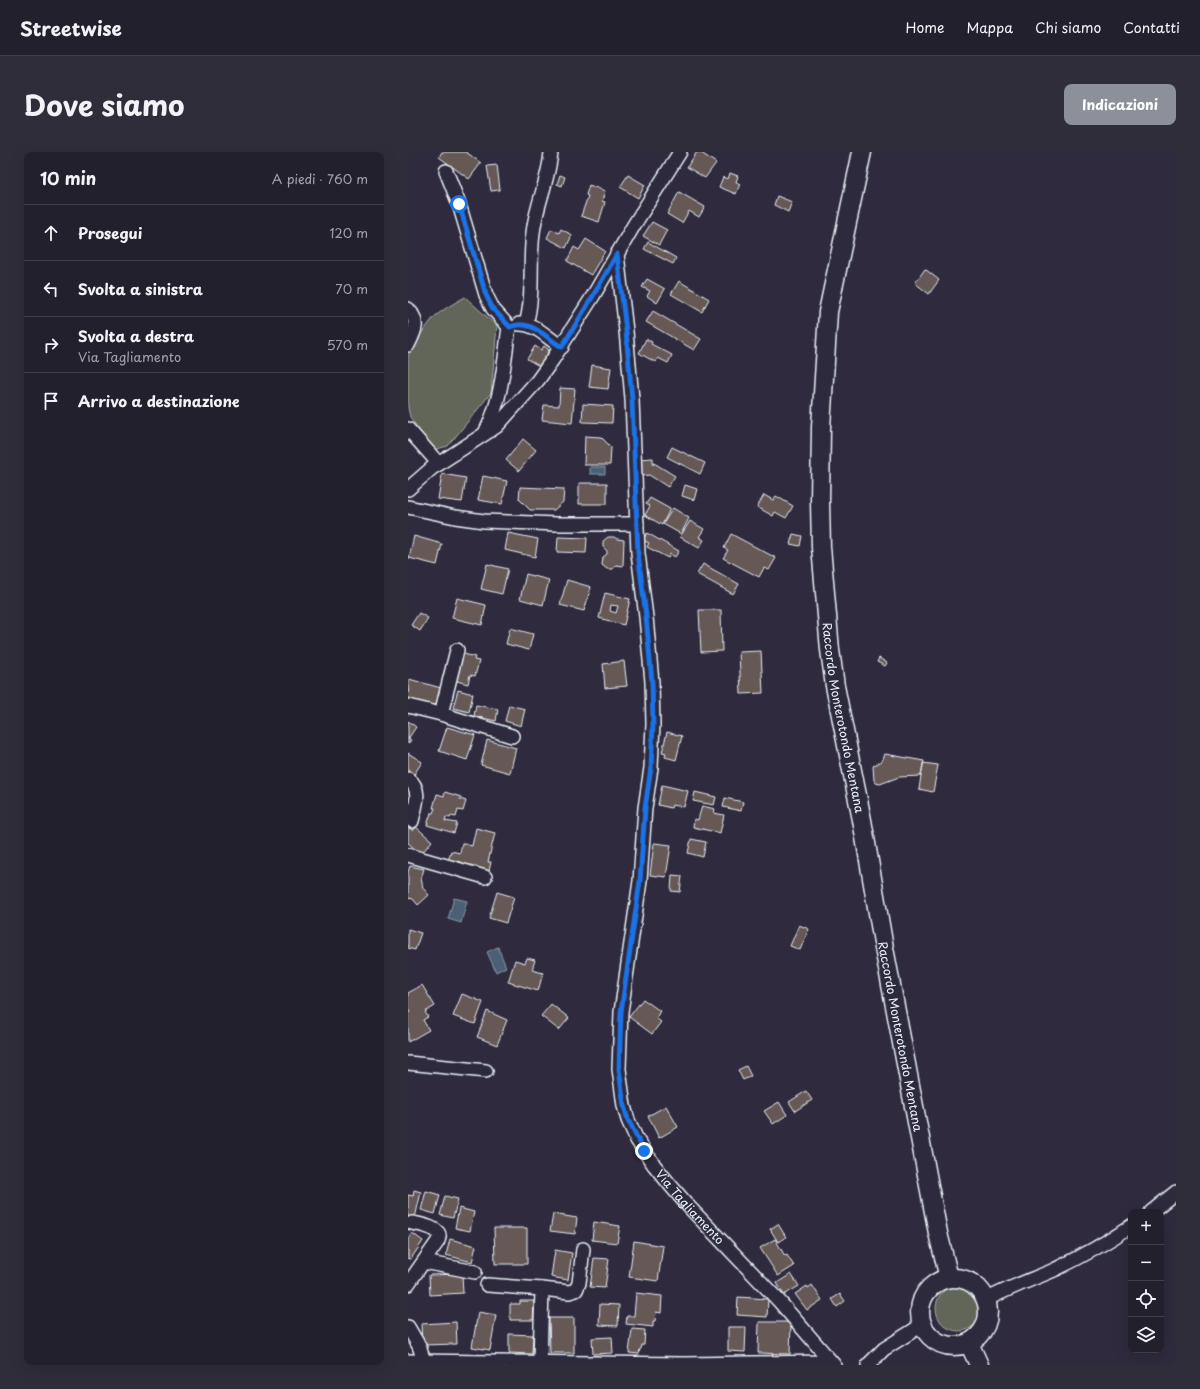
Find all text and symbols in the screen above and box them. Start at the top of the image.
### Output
text: Streetwise [20,14,122,42]
text: Home [906,17,944,38]
text: Mappa [966,17,1013,38]
text: Chi siamo [1035,17,1101,38]
text: Contatti [1123,17,1180,38]
text: Dove siamo [24,83,185,126]
button: Indicazioni [1064,84,1176,125]
text: 10 min [40,165,96,191]
text: A piedi · 760 m [272,169,368,188]
route start [450,195,468,213]
text: Prosegui [78,221,142,244]
icon: ahead [40,222,62,244]
text: 120 m [329,223,368,242]
text: Svolta a sinistra [78,277,203,300]
icon: left [40,278,62,300]
text: 70 m [335,279,368,298]
text: Svolta a destra [78,324,194,347]
icon: right [40,334,62,356]
text: 570 m [327,335,368,354]
text: Via Tagliamento [78,347,181,366]
text: Arrivo a destinazione [78,389,240,412]
icon: arrive [40,390,62,412]
street label: Raccordo Monterotondo Mentana [819,621,869,815]
street label: Raccordo Monterotondo Mentana [874,940,928,1133]
route end [635,1142,653,1160]
street label: Via Tagliamento [652,1165,729,1248]
map controls [1128,1209,1164,1353]
button: + [1128,1209,1164,1245]
button: − [1128,1245,1164,1281]
button: locate [1128,1281,1164,1317]
button: layers [1128,1317,1164,1353]

